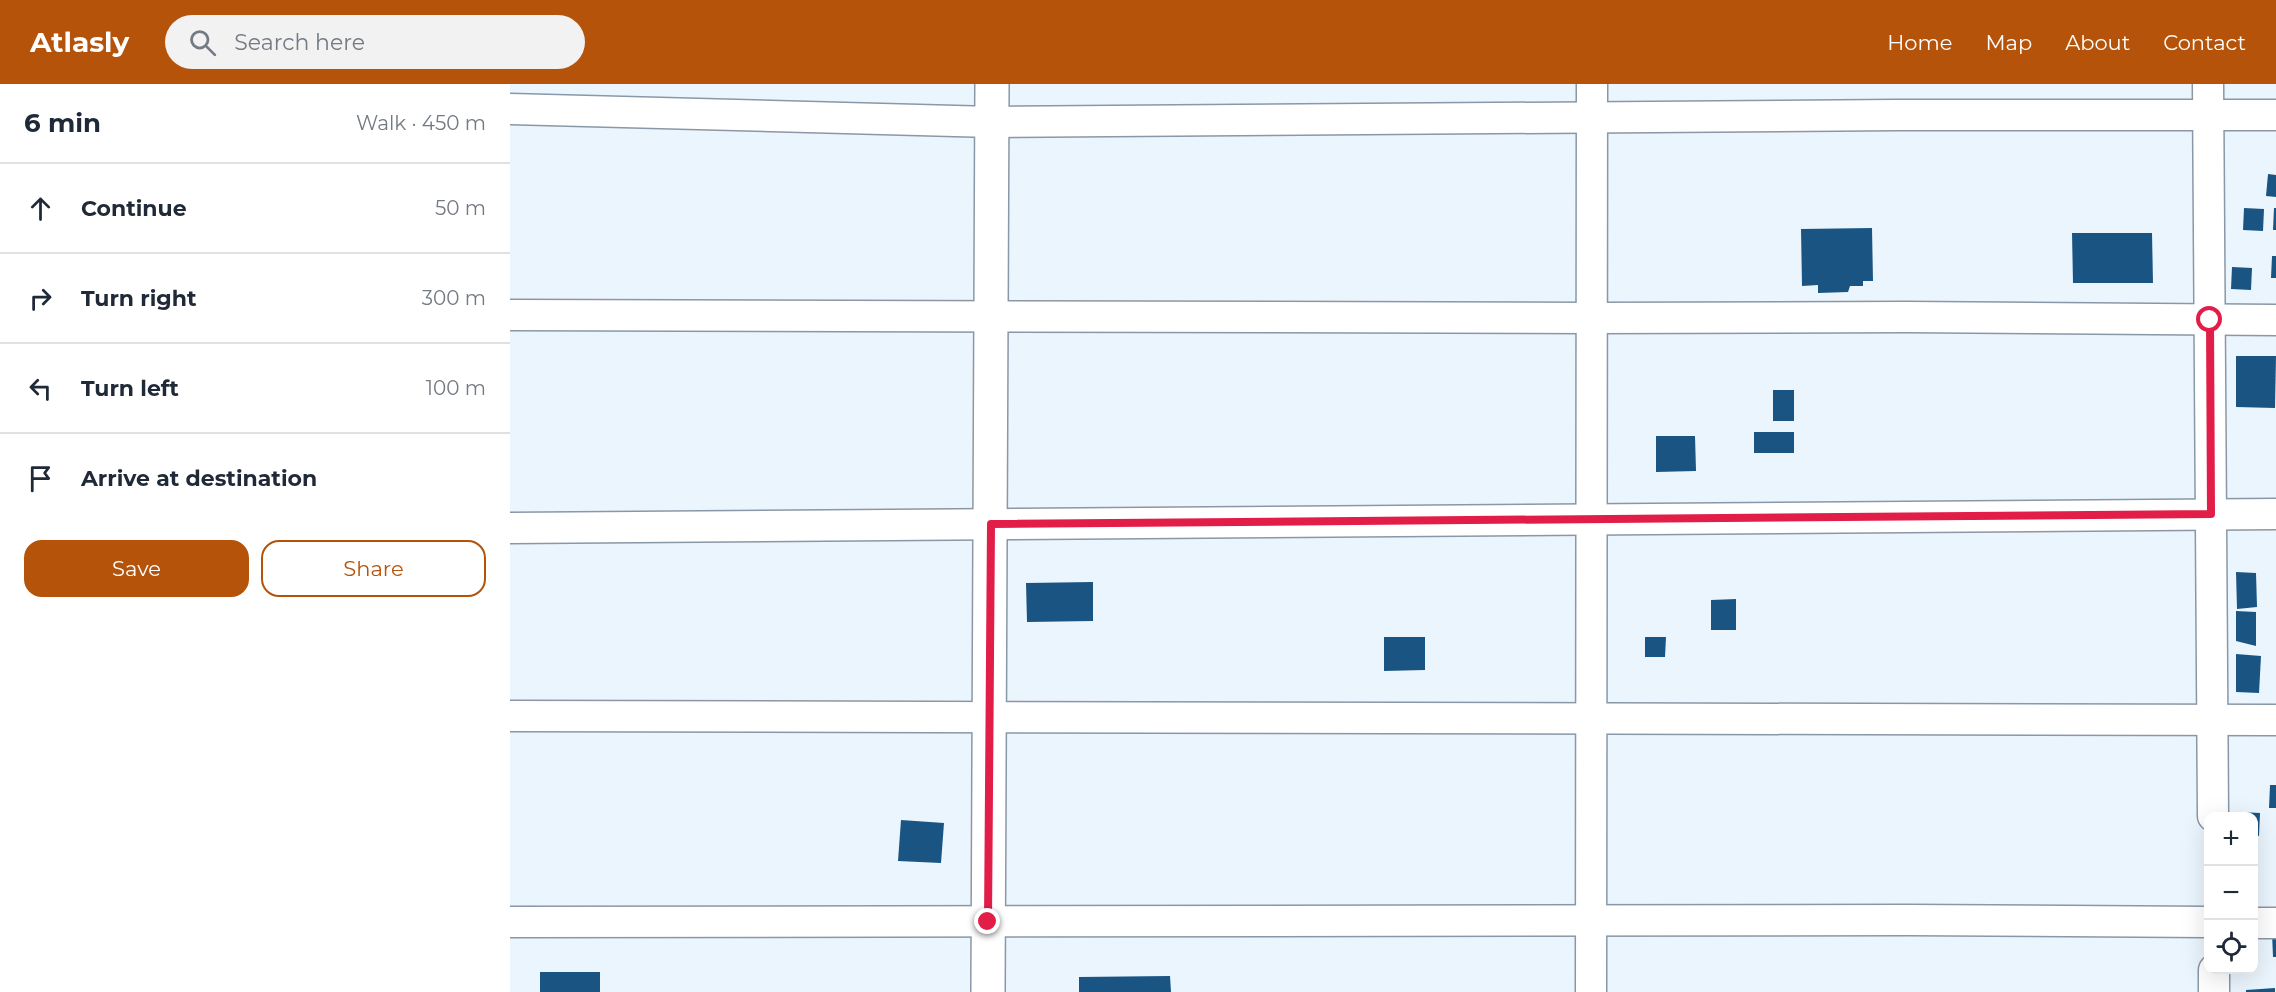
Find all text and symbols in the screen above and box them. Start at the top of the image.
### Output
search box [165,15,585,69]
text: Atlasly [30,25,129,59]
icon: search [186,26,219,59]
text: Search here [234,29,365,56]
text: Home [1887,30,1952,55]
text: Map [1985,30,2032,55]
text: About [2065,30,2130,55]
text: Contact [2163,30,2246,55]
text: 6 min [24,107,101,139]
text: Walk · 450 m [356,111,486,135]
icon: ahead [24,192,57,225]
text: Continue [81,195,187,222]
text: 50 m [435,196,486,220]
icon: right [24,282,57,315]
text: Turn right [81,285,196,312]
text: 300 m [422,286,486,310]
route start [2196,306,2222,332]
icon: left [24,372,57,405]
text: Turn left [81,375,179,402]
text: 100 m [426,376,486,400]
icon: arrive [24,462,57,495]
text: Arrive at destination [81,465,317,492]
button: Save [24,540,249,597]
button: Share [261,540,486,597]
map controls [2204,812,2258,974]
button: + [2204,812,2258,866]
button: − [2204,866,2258,920]
route end [974,908,1000,934]
button: locate [2204,920,2258,974]

